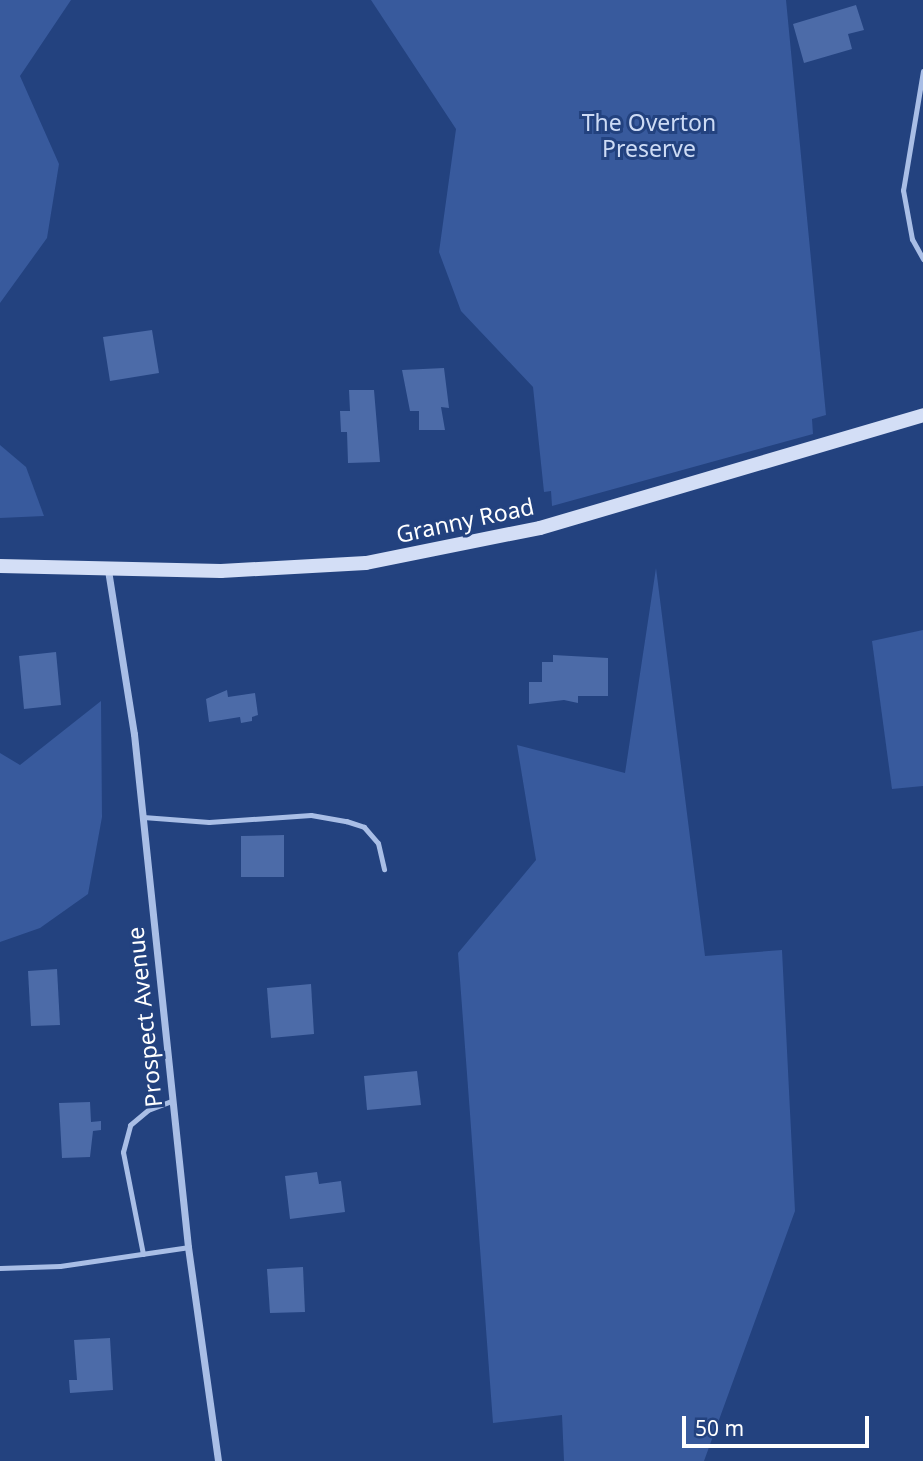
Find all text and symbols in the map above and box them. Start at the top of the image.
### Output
park label: The Overton Preserve [582,108,716,162]
street label: Granny Road [394,492,536,548]
street label: Prospect Avenue [121,926,167,1108]
scale bar [685,1402,872,1446]
text: 50 m [695,1414,744,1442]

